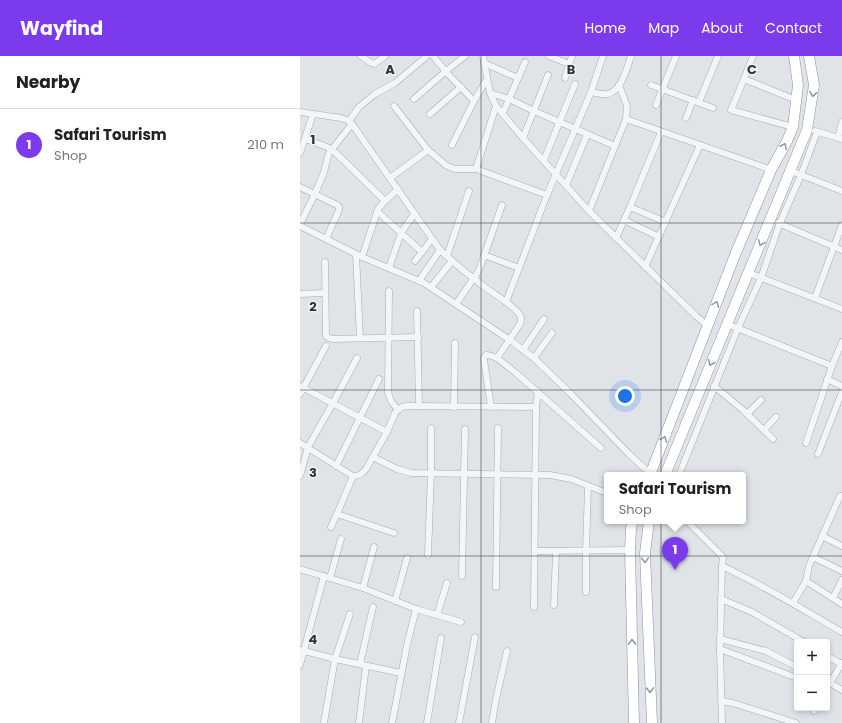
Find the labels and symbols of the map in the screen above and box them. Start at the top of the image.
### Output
text: A [385,60,395,79]
text: B [567,60,576,79]
text: C [747,60,757,79]
one-way arrow [809,91,818,98]
text: 1 [311,130,315,149]
one-way arrow [779,143,787,151]
one-way arrow [758,239,766,246]
text: 2 [309,297,317,316]
one-way arrow [712,301,720,308]
one-way arrow [708,360,716,367]
your location [615,386,635,406]
one-way arrow [660,435,668,442]
text: 3 [309,463,317,482]
pin: 1 [662,537,688,570]
one-way arrow [641,557,649,563]
text: 4 [309,630,318,649]
one-way arrow [628,639,636,645]
one-way arrow [646,687,655,693]

